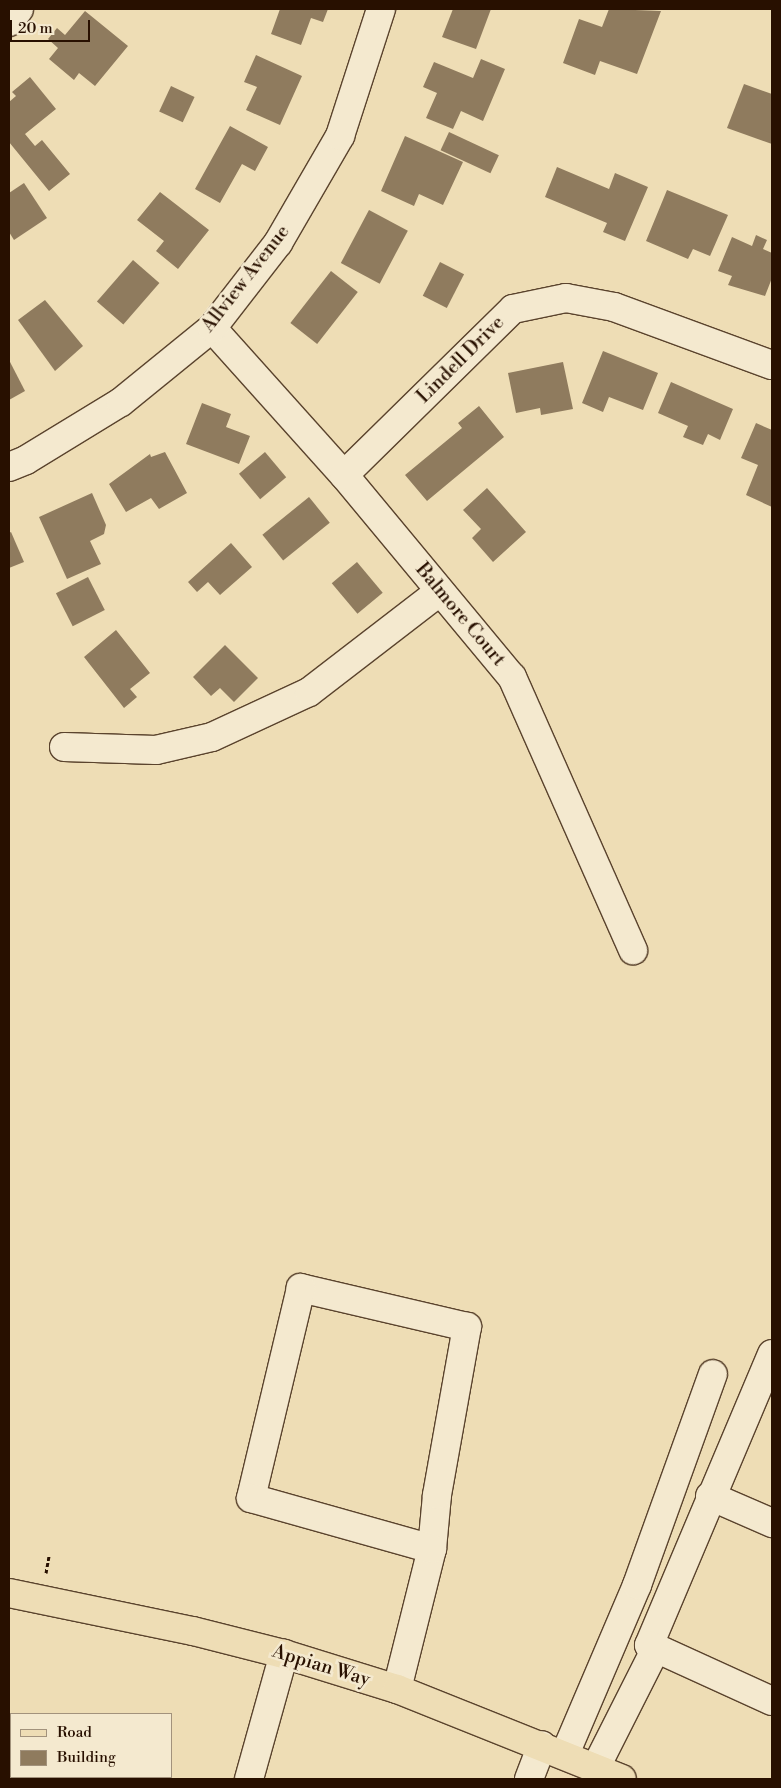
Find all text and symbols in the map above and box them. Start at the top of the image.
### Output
scale bar [12,10,92,42]
text: 20 m [18,19,53,38]
street label: Allview Avenue [197,221,295,337]
street label: Lindell Drive [413,312,509,408]
street label: Balmore Court [410,559,510,671]
street label: Appian Way [269,1640,373,1692]
legend [10,1713,172,1778]
text: Road [57,1723,92,1742]
text: Building [57,1748,116,1767]

